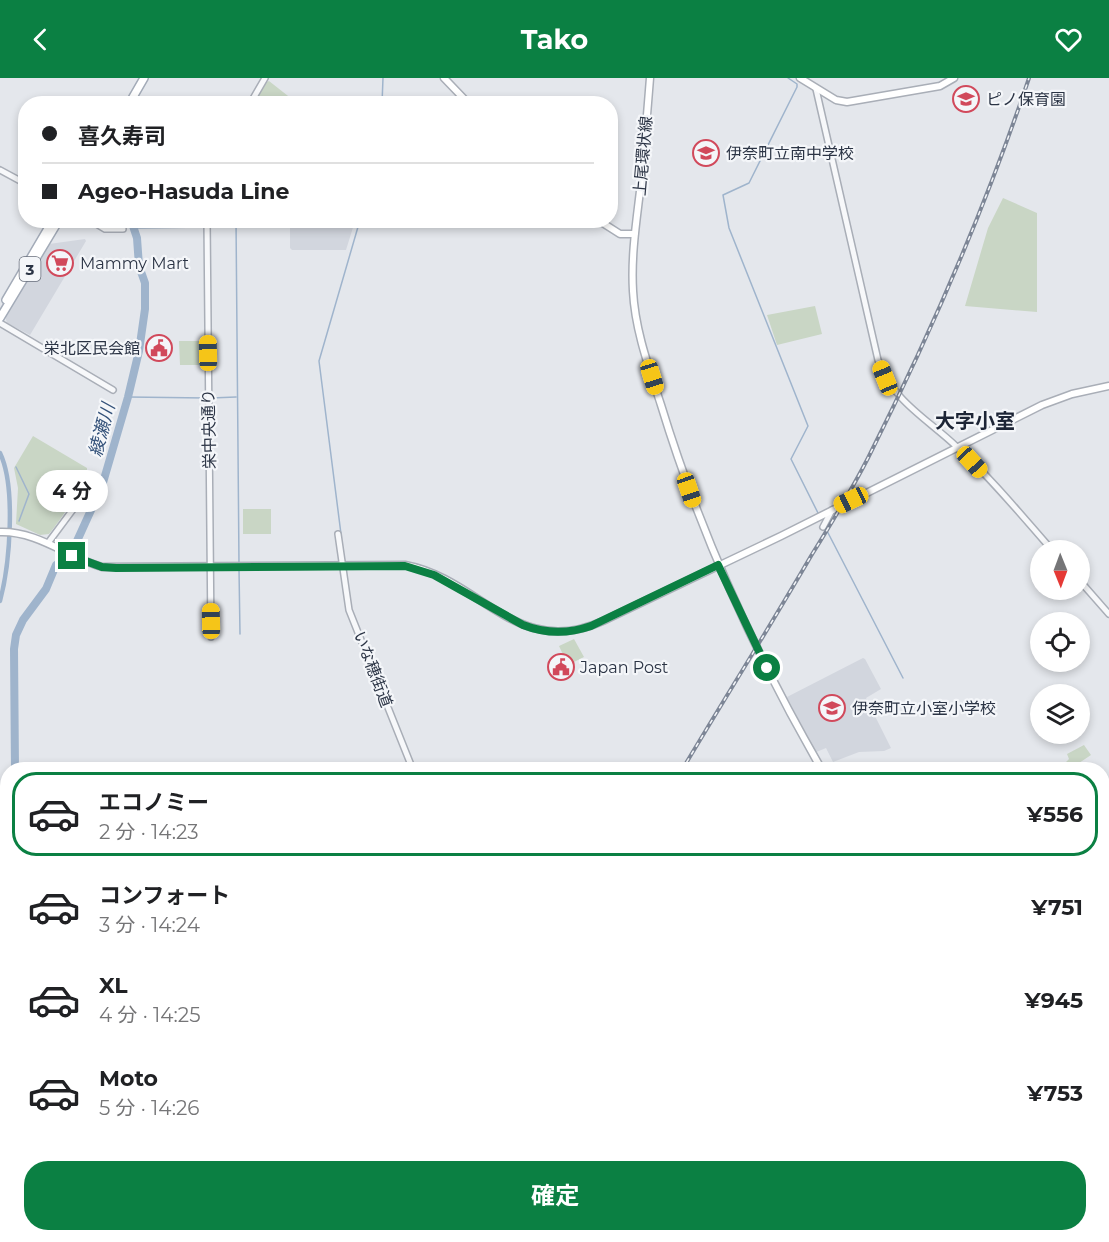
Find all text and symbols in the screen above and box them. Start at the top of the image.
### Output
icon: back [24,23,57,56]
text: Tako [521,23,588,56]
icon: heart [1052,23,1085,56]
school or university icon: ピノ保育園 [951,84,981,114]
place label: ピノ保育園 [986,90,1066,109]
street label: 上尾環状線 [630,115,656,197]
text: 喜久寿司 [78,123,166,150]
school or university icon: 伊奈町立南中学校 [691,138,721,168]
place label: 伊奈町立南中学校 [726,144,854,163]
text: Ageo-Hasuda Line [78,178,289,205]
supermarket icon: Mammy Mart [45,248,75,278]
place label: Mammy Mart [80,254,190,273]
road number: 3 [20,257,40,281]
public building icon: 栄北区民会館 [144,333,174,363]
car [199,335,217,371]
place label: 栄北区民会館 [44,339,140,358]
car [638,357,666,397]
car [870,358,900,398]
street label: 栄中央通り [199,389,219,469]
water label: 綾瀬川 [84,399,120,459]
district label: 大字小室 [935,409,1015,433]
car [953,443,991,481]
callout: 4 分 [36,469,108,511]
car [675,470,703,510]
text: 4 分 [52,479,92,503]
car [831,484,871,516]
north arrow [1030,540,1090,600]
map controls [1030,540,1090,744]
route end [58,542,85,569]
car [202,603,220,639]
button: locate [1030,612,1090,672]
street label: いな穂街道 [350,628,396,710]
public building icon: Japan Post [546,652,576,682]
route start [753,654,780,681]
place label: Japan Post [579,658,669,677]
button: layers [1030,684,1090,744]
school or university icon: 伊奈町立小室小学校 [817,693,847,723]
place label: 伊奈町立小室小学校 [852,699,996,718]
icon: car [27,787,81,841]
text: エコノミー [99,789,209,816]
text: ¥556 [1027,801,1083,828]
text: 2 分 · 14:23 [99,820,199,844]
icon: car [27,880,81,934]
text: コンフォート [99,882,230,909]
text: ¥751 [1031,894,1083,921]
text: 3 分 · 14:24 [99,913,200,937]
text: XL [99,972,128,999]
icon: car [27,973,81,1027]
text: ¥945 [1025,987,1083,1014]
text: 4 分 · 14:25 [99,1003,200,1027]
text: Moto [99,1065,158,1092]
icon: car [27,1066,81,1120]
text: ¥753 [1027,1080,1083,1107]
text: 5 分 · 14:26 [99,1096,199,1120]
button: 確定 [24,1161,1086,1230]

